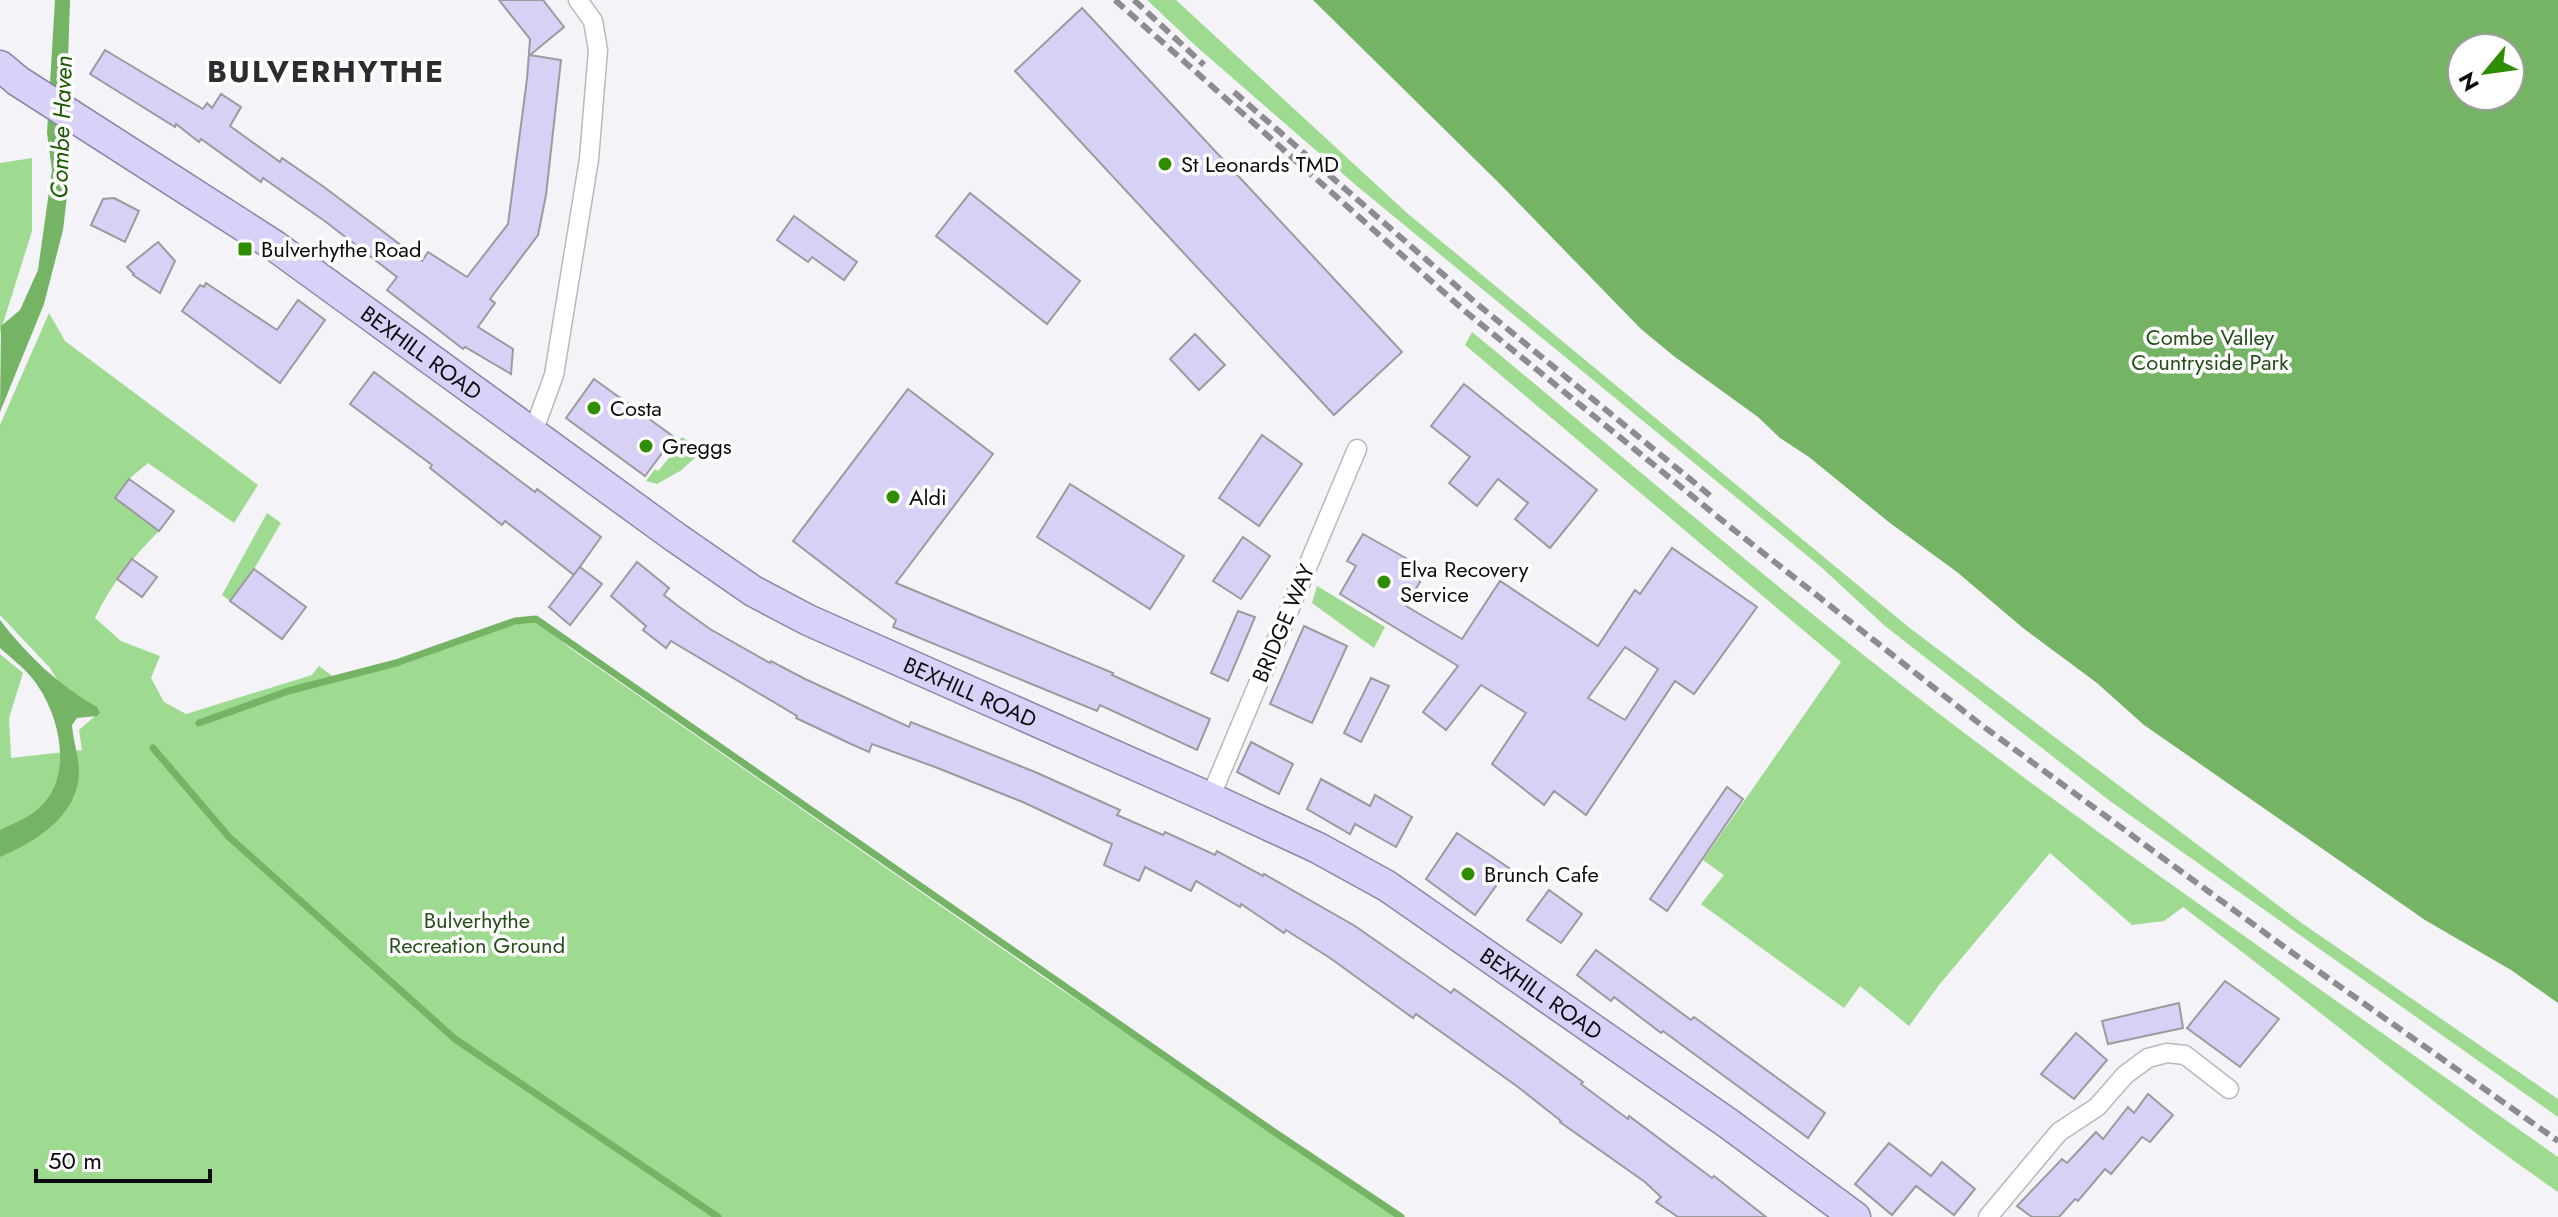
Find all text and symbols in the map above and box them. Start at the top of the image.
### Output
north arrow [2446,32,2526,112]
district label: BULVERHYTHE [207,50,445,93]
water label: Combe Haven [41,55,81,199]
text: N [2450,66,2487,97]
place label: St Leonards TMD [1181,148,1339,180]
marker: St Leonards TMD [1156,155,1174,173]
place label: Bulverhythe Road [261,233,421,265]
marker: Bulverhythe Road [236,240,254,258]
street label: BEXHILL ROAD [354,298,489,408]
park label: Combe Valley Countryside Park [2131,321,2289,378]
place label: Costa [610,392,662,424]
marker: Costa [585,399,603,417]
place label: Greggs [662,430,732,462]
marker: Greggs [637,437,655,455]
place label: Aldi [909,481,947,513]
marker: Aldi [884,488,902,506]
place label: Elva Recovery Service [1400,553,1529,610]
street label: BRIDGE WAY [1244,558,1323,687]
marker: Elva Recovery Service [1375,573,1393,591]
street label: BEXHILL ROAD [899,648,1042,735]
place label: Brunch Cafe [1484,858,1599,890]
marker: Brunch Cafe [1459,865,1477,883]
park label: Bulverhythe Recreation Ground [389,904,565,961]
street label: BEXHILL ROAD [1474,940,1609,1047]
scale bar [36,1133,210,1183]
text: 50 m [48,1143,102,1178]

